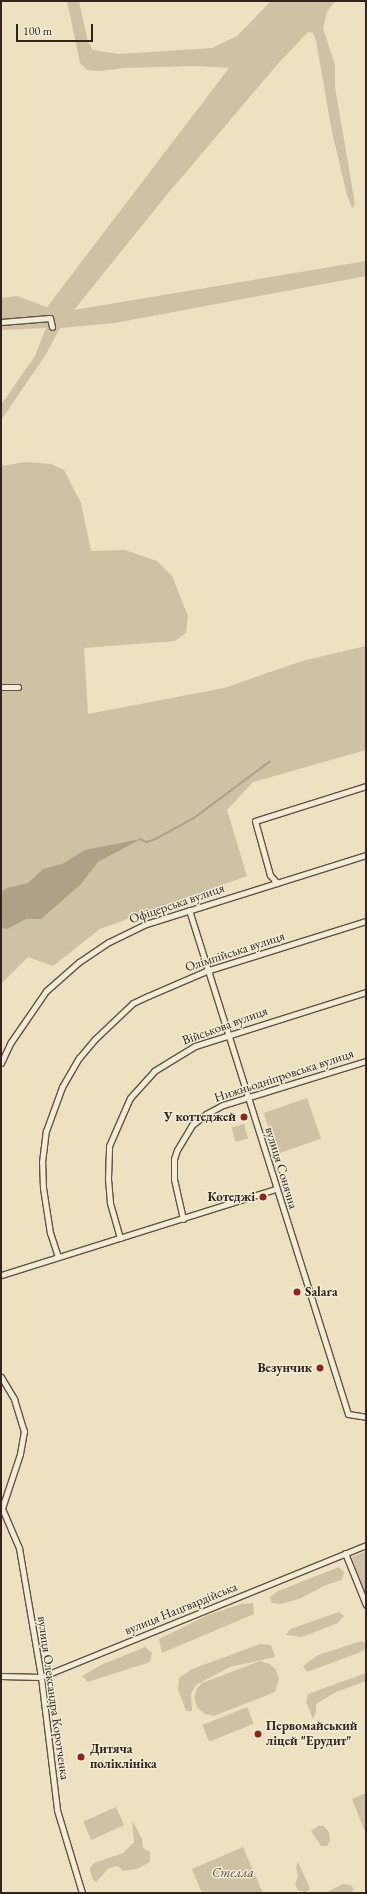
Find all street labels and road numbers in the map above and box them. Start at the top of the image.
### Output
street label: Офіцерська вулиця [127,880,227,928]
street label: Олімпійська вулиця [183,929,287,975]
street label: Військова вулиця [180,1003,270,1049]
street label: Нижньодніпровська вулиця [212,1046,356,1106]
street label: вулиця Сонячна [261,1125,301,1211]
street label: вулиця Нацгвардійська [122,1579,240,1639]
street label: вулиця Олександра Коротченка [34,1615,72,1781]

